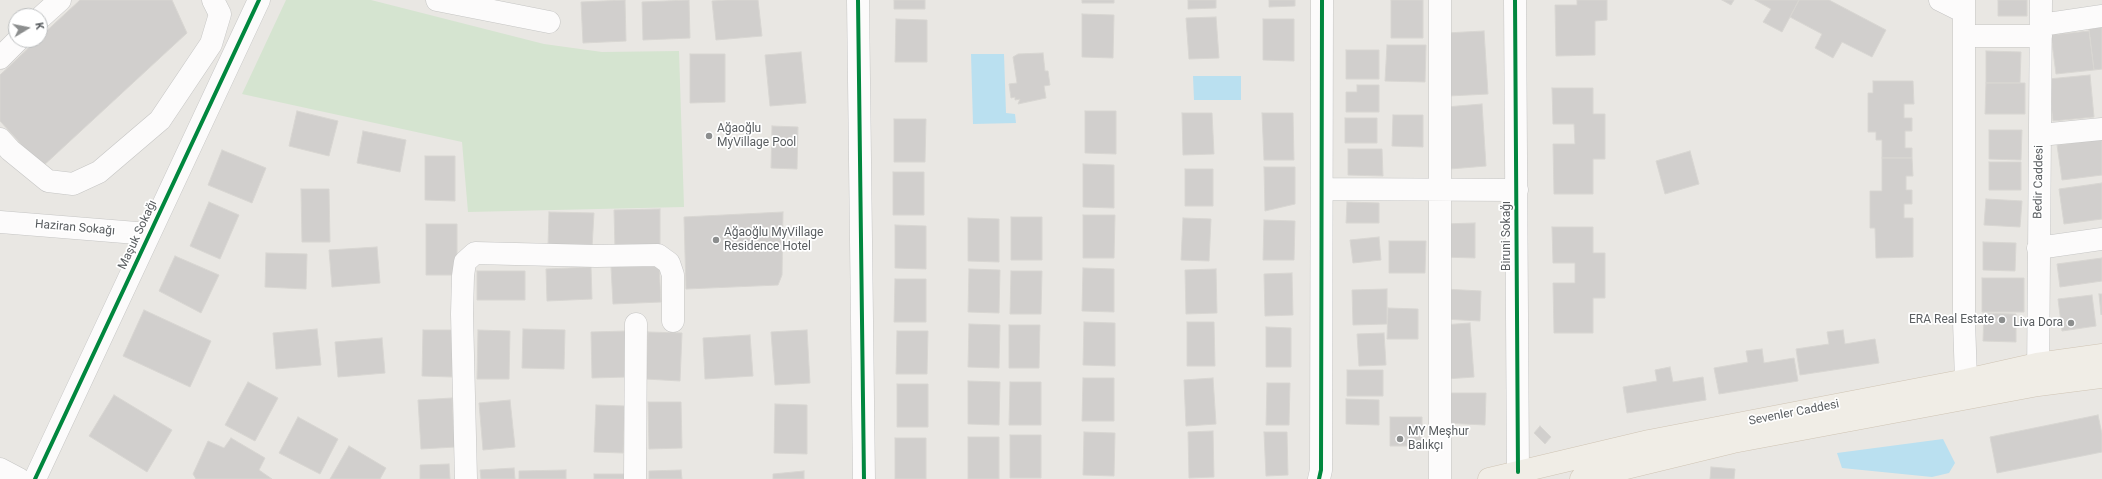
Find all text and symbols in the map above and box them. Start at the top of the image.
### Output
north arrow [8,8,48,48]
text: K [32,21,46,31]
place label: Ağaoğlu MyVillage Pool [717,122,796,150]
marker: Ağaoğlu MyVillage Pool [704,131,714,141]
street label: Bedir Caddesi [2031,145,2047,219]
street label: Maşuk Sokağı [116,198,160,272]
street label: Biruni Sokağı [1500,201,1514,271]
street label: Haziran Sokağı [34,217,116,239]
place label: Ağaoğlu MyVillage Residence Hotel [724,226,823,254]
marker: Ağaoğlu MyVillage Residence Hotel [711,235,721,245]
place label: ERA Real Estate [1909,313,1994,327]
marker: ERA Real Estate [1997,315,2007,325]
place label: Liva Dora [2013,316,2063,330]
marker: Liva Dora [2066,318,2076,328]
street label: Sevenler Caddesi [1748,397,1840,429]
place label: MY Meşhur Balıkçı [1408,425,1469,453]
marker: MY Meşhur Balıkçı [1395,434,1405,444]

